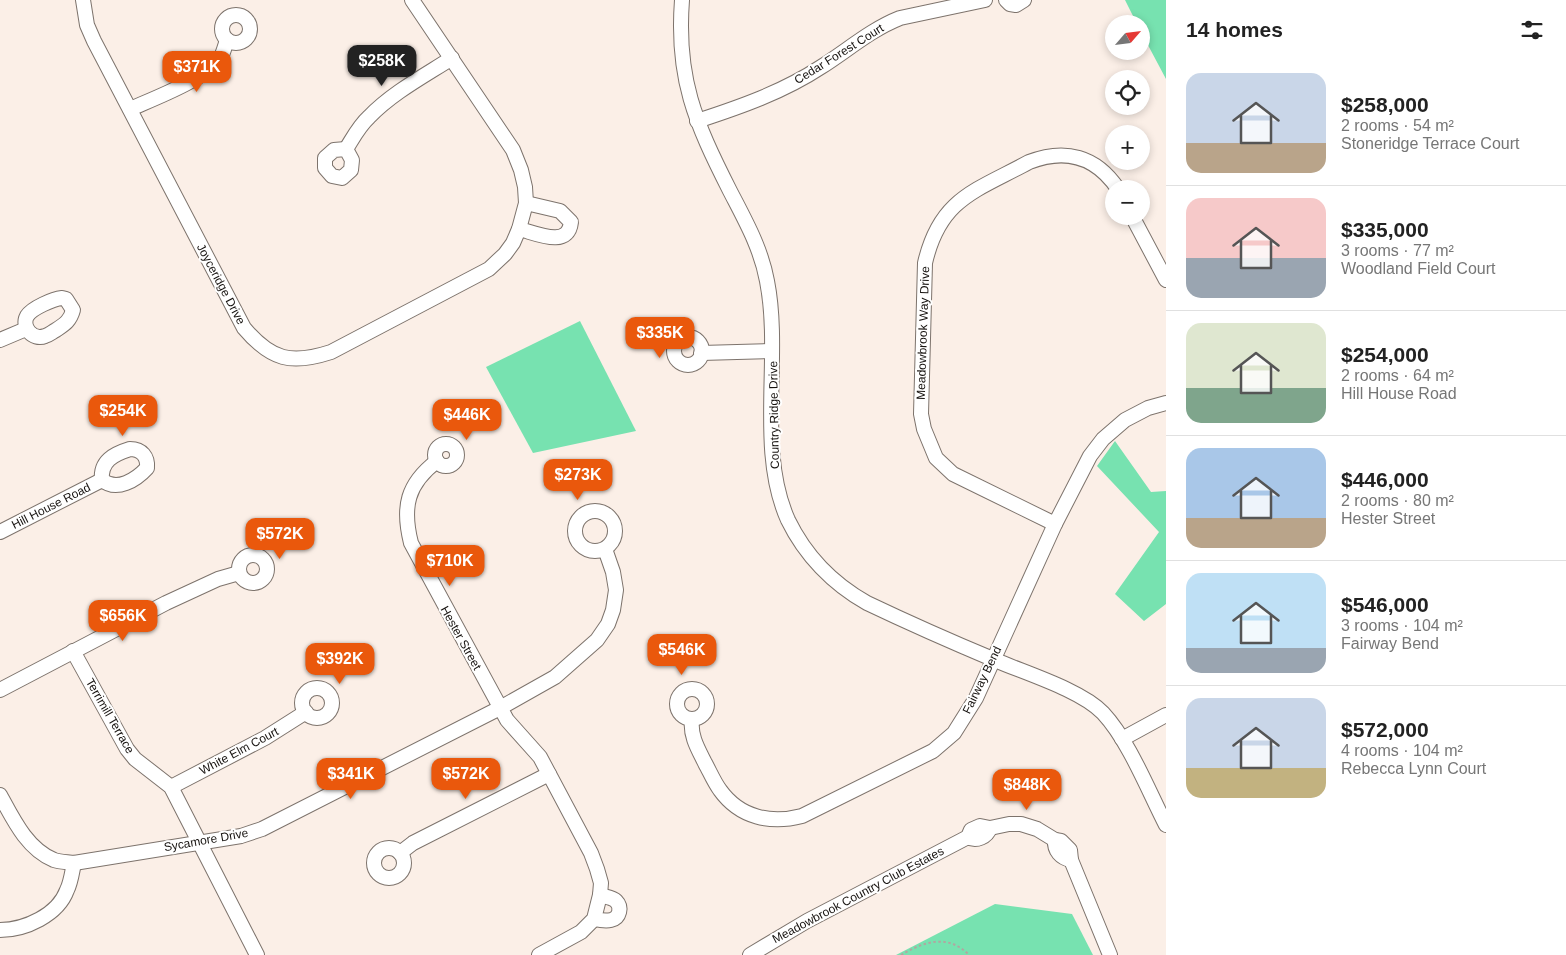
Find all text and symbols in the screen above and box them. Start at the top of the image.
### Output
north arrow [1105,15,1150,60]
map controls [1105,15,1150,225]
icon: filters [1518,16,1546,44]
text: 14 homes [1186,18,1283,41]
street label: Cedar Forest Court [792,20,887,87]
pin: $258K [347,44,417,87]
pin: $371K [162,51,232,93]
text: $258K [358,52,406,69]
text: $371K [173,58,221,75]
button: locate [1105,70,1150,115]
icon: home [1226,93,1286,153]
text: $258,000 [1341,93,1429,116]
text: 2 rooms · 54 m² [1341,117,1454,134]
button: + [1105,125,1150,170]
text: Stoneridge Terrace Court [1341,135,1519,152]
button: − [1105,180,1150,225]
icon: home [1226,218,1286,278]
text: $335,000 [1341,218,1429,241]
street label: Joyceridge Drive [194,241,248,327]
text: 3 rooms · 77 m² [1341,242,1454,259]
text: Woodland Field Court [1341,260,1495,277]
street label: Meadowbrook Way Drive [914,266,932,400]
pin: $335K [625,316,695,359]
text: $335K [636,324,684,341]
icon: home [1226,343,1286,403]
text: $254,000 [1341,343,1429,366]
street label: Country Ridge Drive [766,361,782,469]
text: 2 rooms · 64 m² [1341,367,1454,384]
text: Hill House Road [1341,385,1457,402]
pin: $254K [88,394,158,437]
pin: $446K [432,398,502,441]
text: $254K [99,402,147,419]
text: $446K [443,406,491,423]
pin: $273K [543,458,613,501]
text: $273K [554,466,602,483]
icon: home [1226,468,1286,528]
text: $446,000 [1341,468,1429,491]
street label: Hill House Road [9,480,93,532]
text: 2 rooms · 80 m² [1341,492,1454,509]
text: Hester Street [1341,510,1435,527]
pin: $572K [245,518,315,560]
text: $572K [256,525,304,542]
pin: $710K [415,544,485,587]
text: $710K [426,552,474,569]
icon: home [1226,593,1286,653]
text: $546,000 [1341,593,1429,616]
pin: $656K [88,600,158,642]
street label: Hester Street [438,604,485,673]
text: $656K [99,607,147,624]
text: 3 rooms · 104 m² [1341,617,1463,634]
pin: $546K [647,634,717,676]
text: Fairway Bend [1341,635,1439,652]
text: $546K [658,641,706,658]
pin: $392K [305,642,375,685]
street label: Fairway Bend [960,644,1004,716]
text: $392K [316,650,364,667]
street label: Terrimill Terrace [83,676,137,756]
icon: home [1226,718,1286,778]
text: $572,000 [1341,718,1429,741]
street label: White Elm Court [197,724,281,778]
text: 4 rooms · 104 m² [1341,742,1463,759]
pin: $341K [316,758,386,800]
pin: $572K [431,758,501,800]
text: Rebecca Lynn Court [1341,760,1486,777]
text: $341K [327,765,375,782]
text: $572K [442,765,490,782]
pin: $848K [992,768,1062,811]
text: $848K [1003,776,1051,793]
street label: Sycamore Drive [163,826,250,854]
street label: Meadowbrook Country Club Estates [770,844,946,946]

